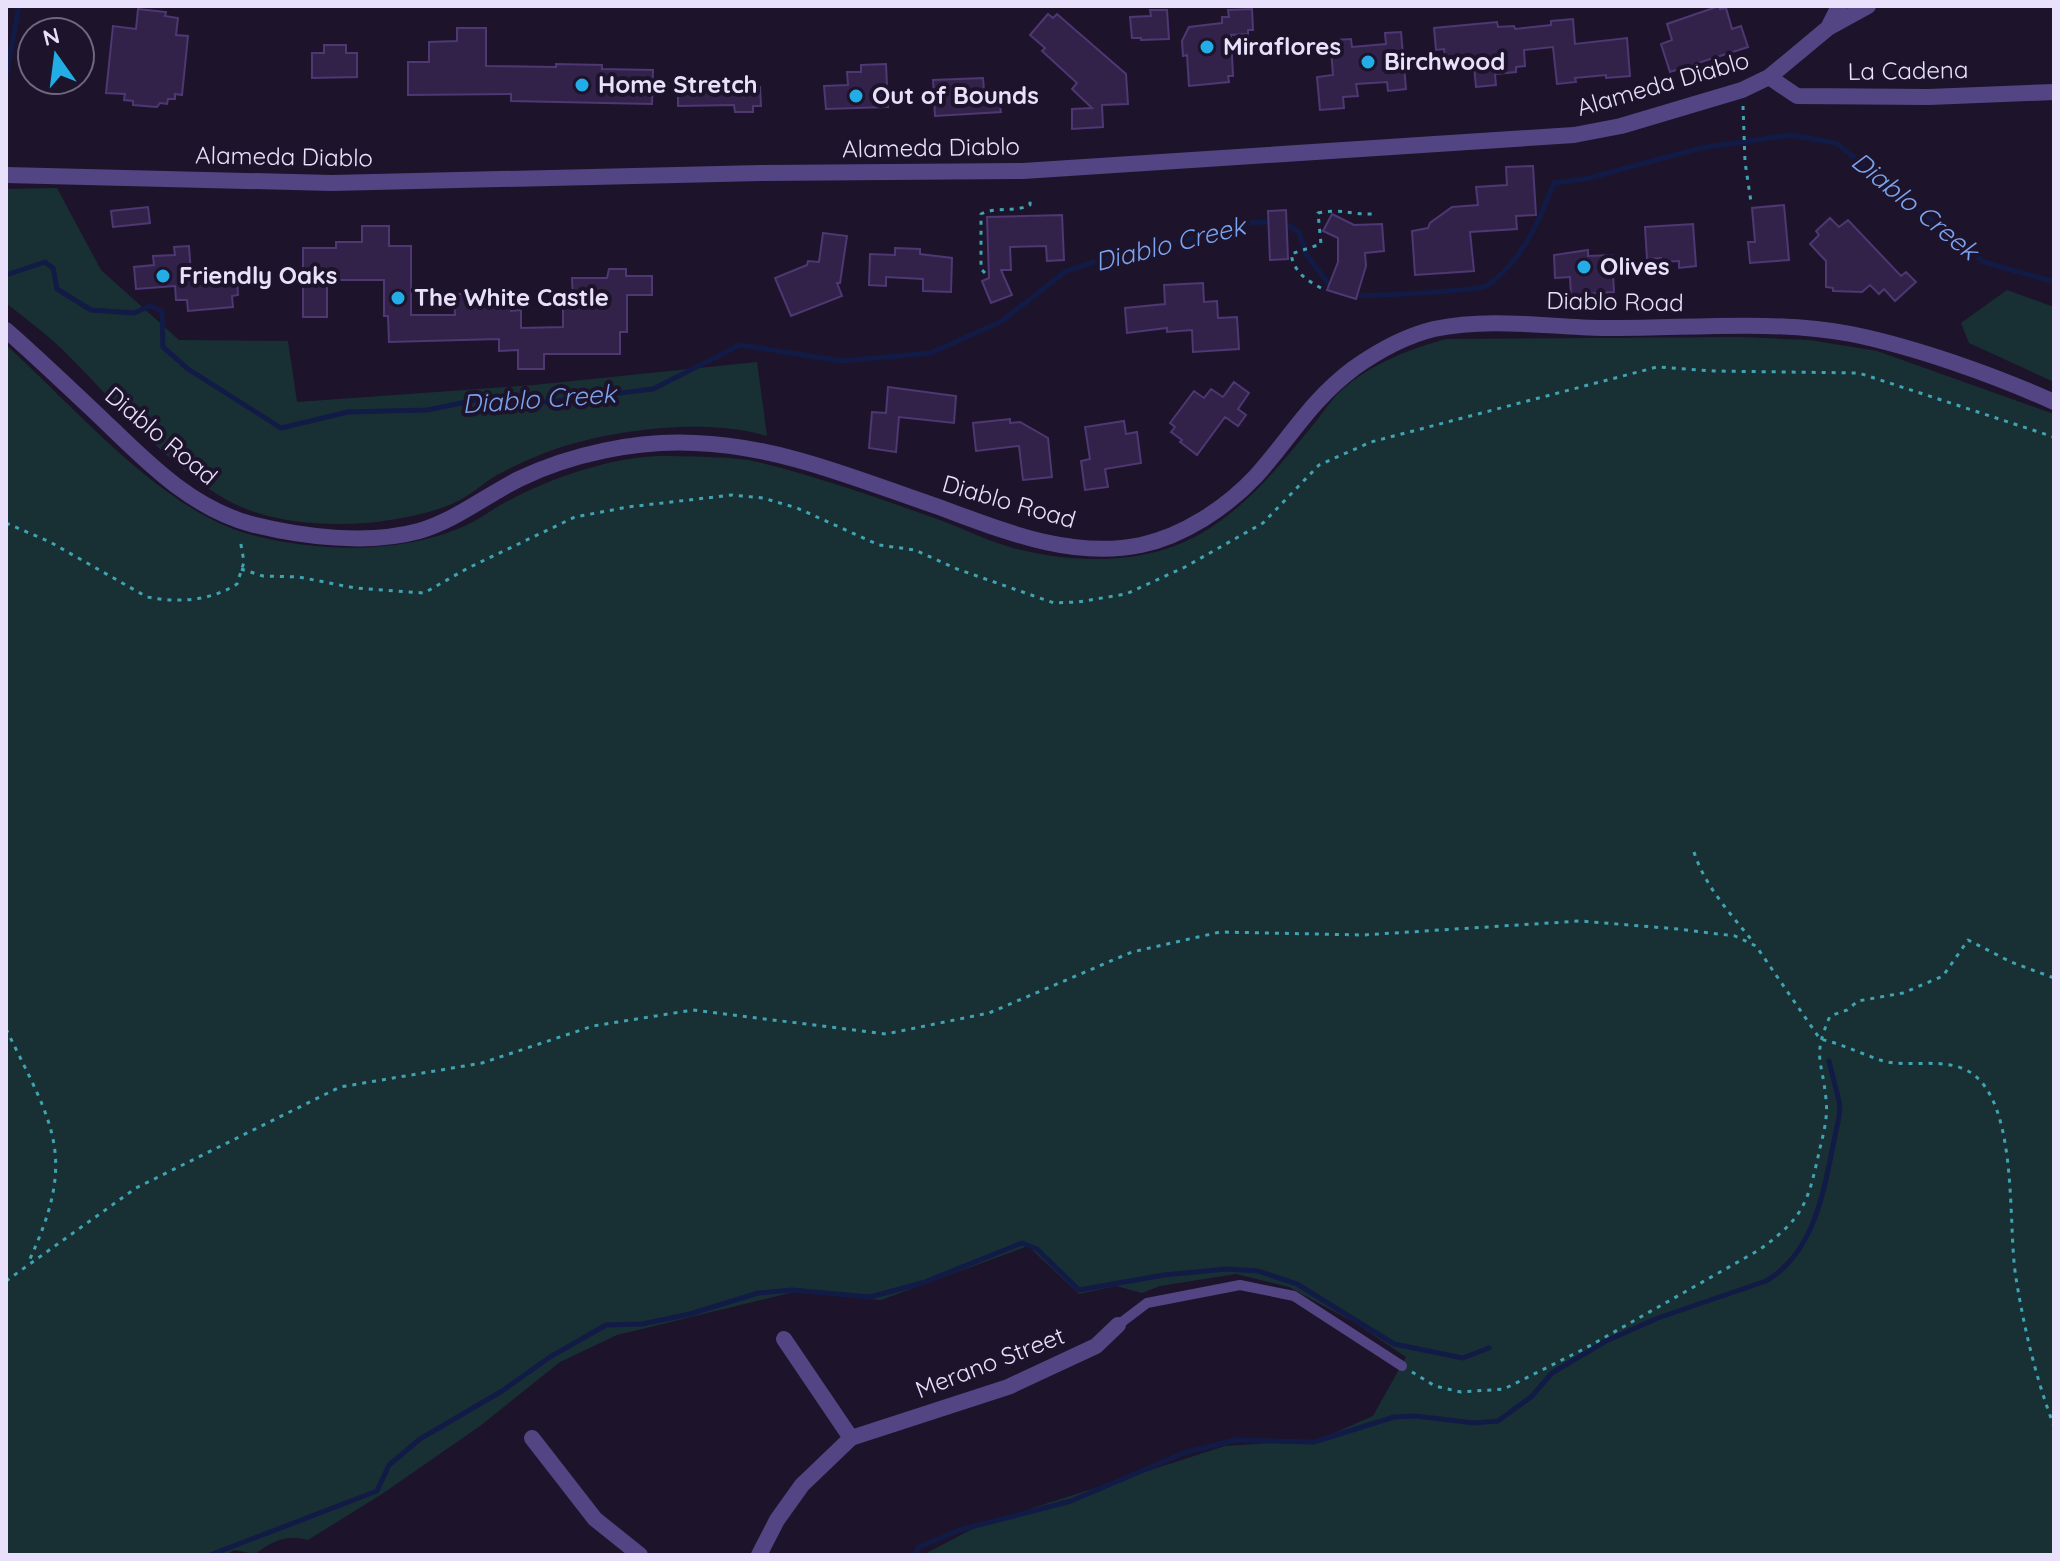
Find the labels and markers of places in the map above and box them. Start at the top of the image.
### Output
place label: Miraflores [1223,31,1341,61]
marker: Miraflores [1198,38,1216,56]
place label: Birchwood [1384,46,1505,76]
marker: Birchwood [1359,53,1377,71]
place label: Home Stretch [598,69,758,99]
marker: Home Stretch [573,76,591,94]
place label: Out of Bounds [872,80,1039,110]
marker: Out of Bounds [847,87,865,105]
place label: Olives [1600,251,1669,281]
marker: Olives [1575,258,1593,276]
place label: Friendly Oaks [179,260,337,290]
marker: Friendly Oaks [154,267,172,285]
place label: The White Castle [414,282,609,312]
marker: The White Castle [389,289,407,307]

